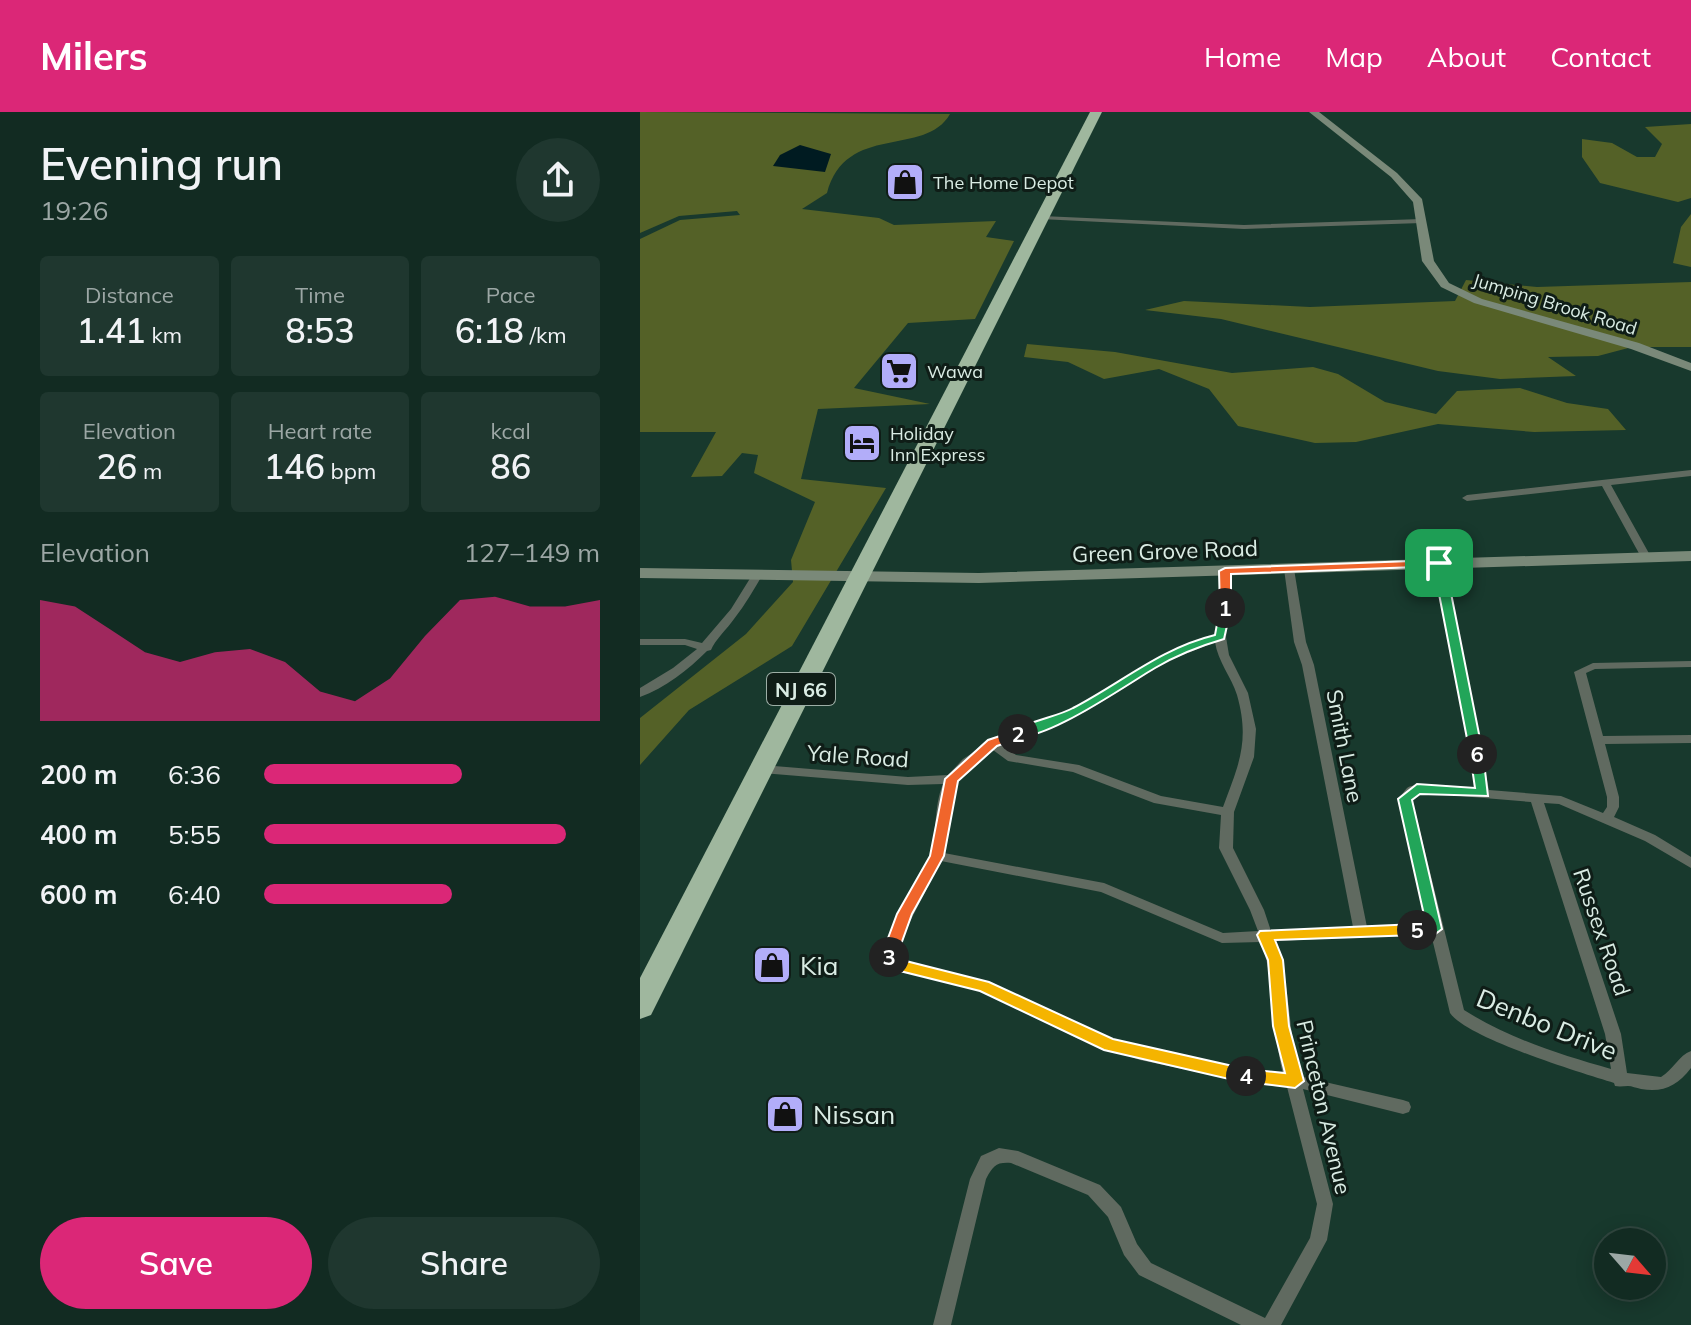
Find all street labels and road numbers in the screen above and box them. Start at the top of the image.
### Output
street label: Jumping Brook Road [1470,268,1640,340]
street label: Green Grove Road [1072,534,1258,568]
road number: NJ 66 [767,673,835,705]
street label: Smith Lane [1320,687,1370,805]
street label: Yale Road [805,738,910,774]
street label: Russex Road [1567,865,1637,999]
street label: Denbo Drive [1472,981,1622,1067]
street label: Princeton Avenue [1290,1017,1358,1197]

